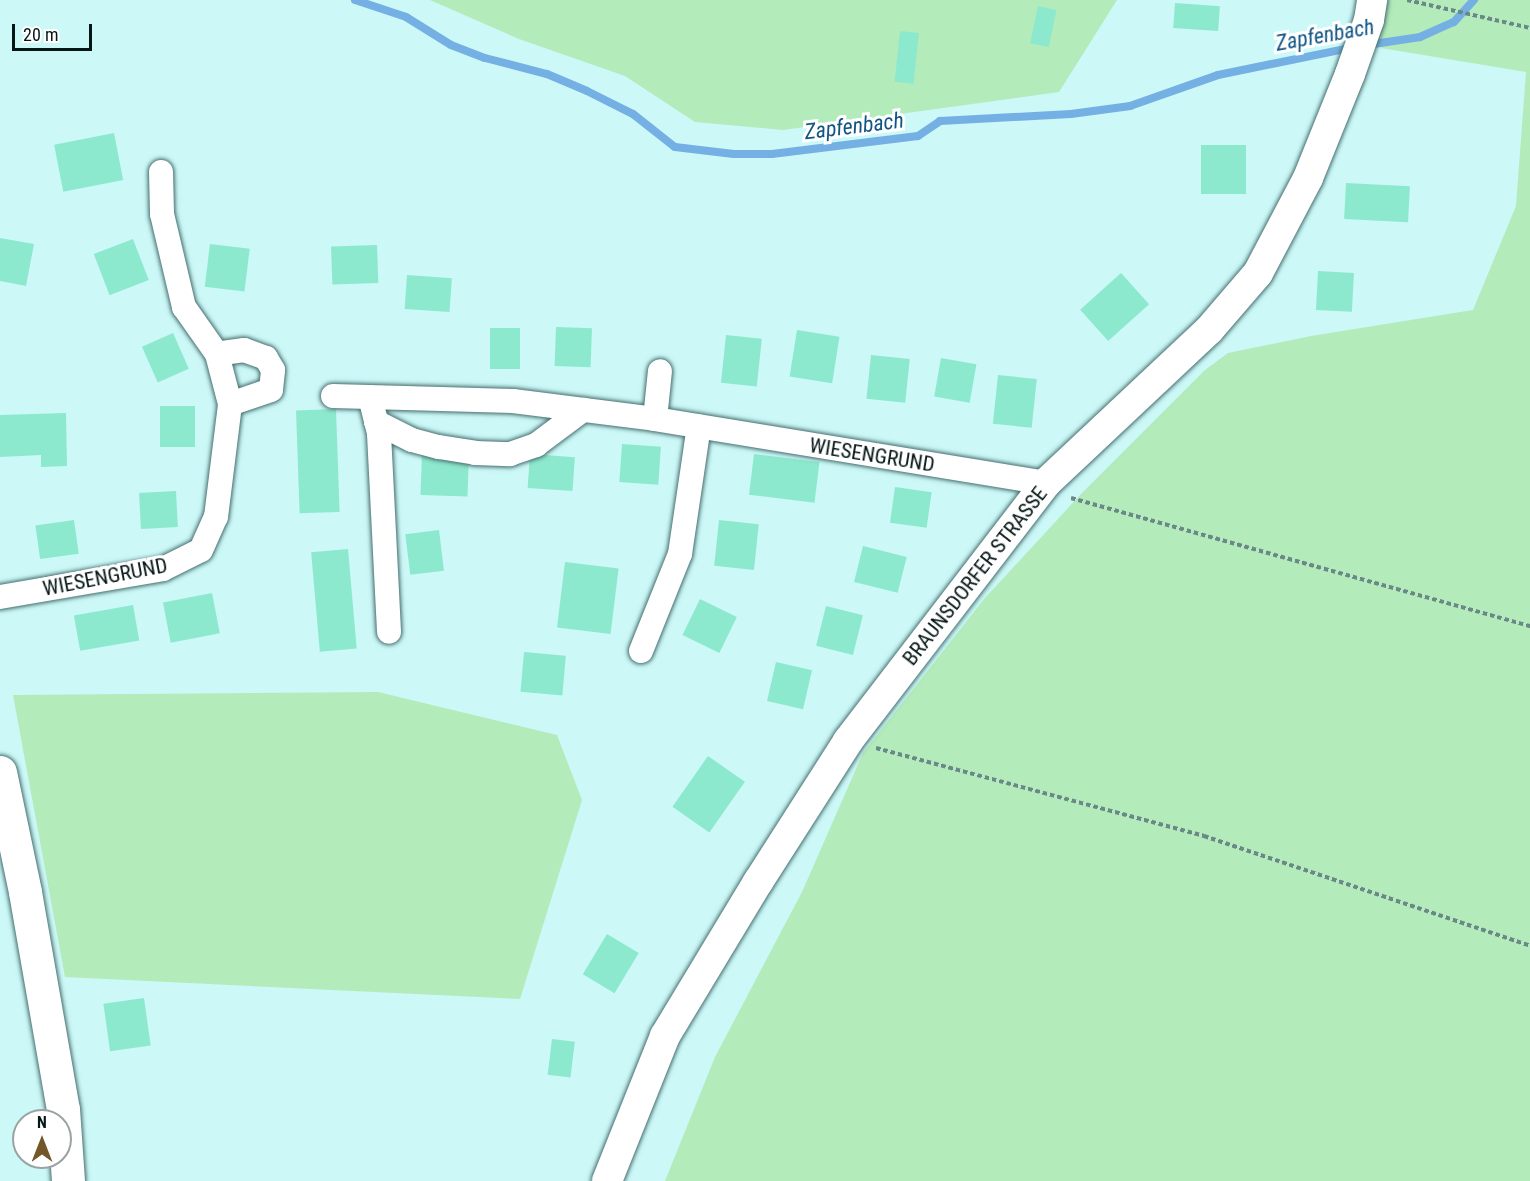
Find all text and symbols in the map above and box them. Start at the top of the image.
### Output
scale bar [15,12,94,50]
water label: Zapfenbach [1274,13,1376,57]
text: 20 m [23,24,58,45]
water label: Zapfenbach [803,107,905,145]
street label: WIESENGRUND [808,433,936,477]
street label: BRAUNSDORFER STRASSE [897,482,1053,670]
street label: WIESENGRUND [41,553,169,601]
north arrow [12,1109,72,1169]
text: N [37,1113,47,1132]

